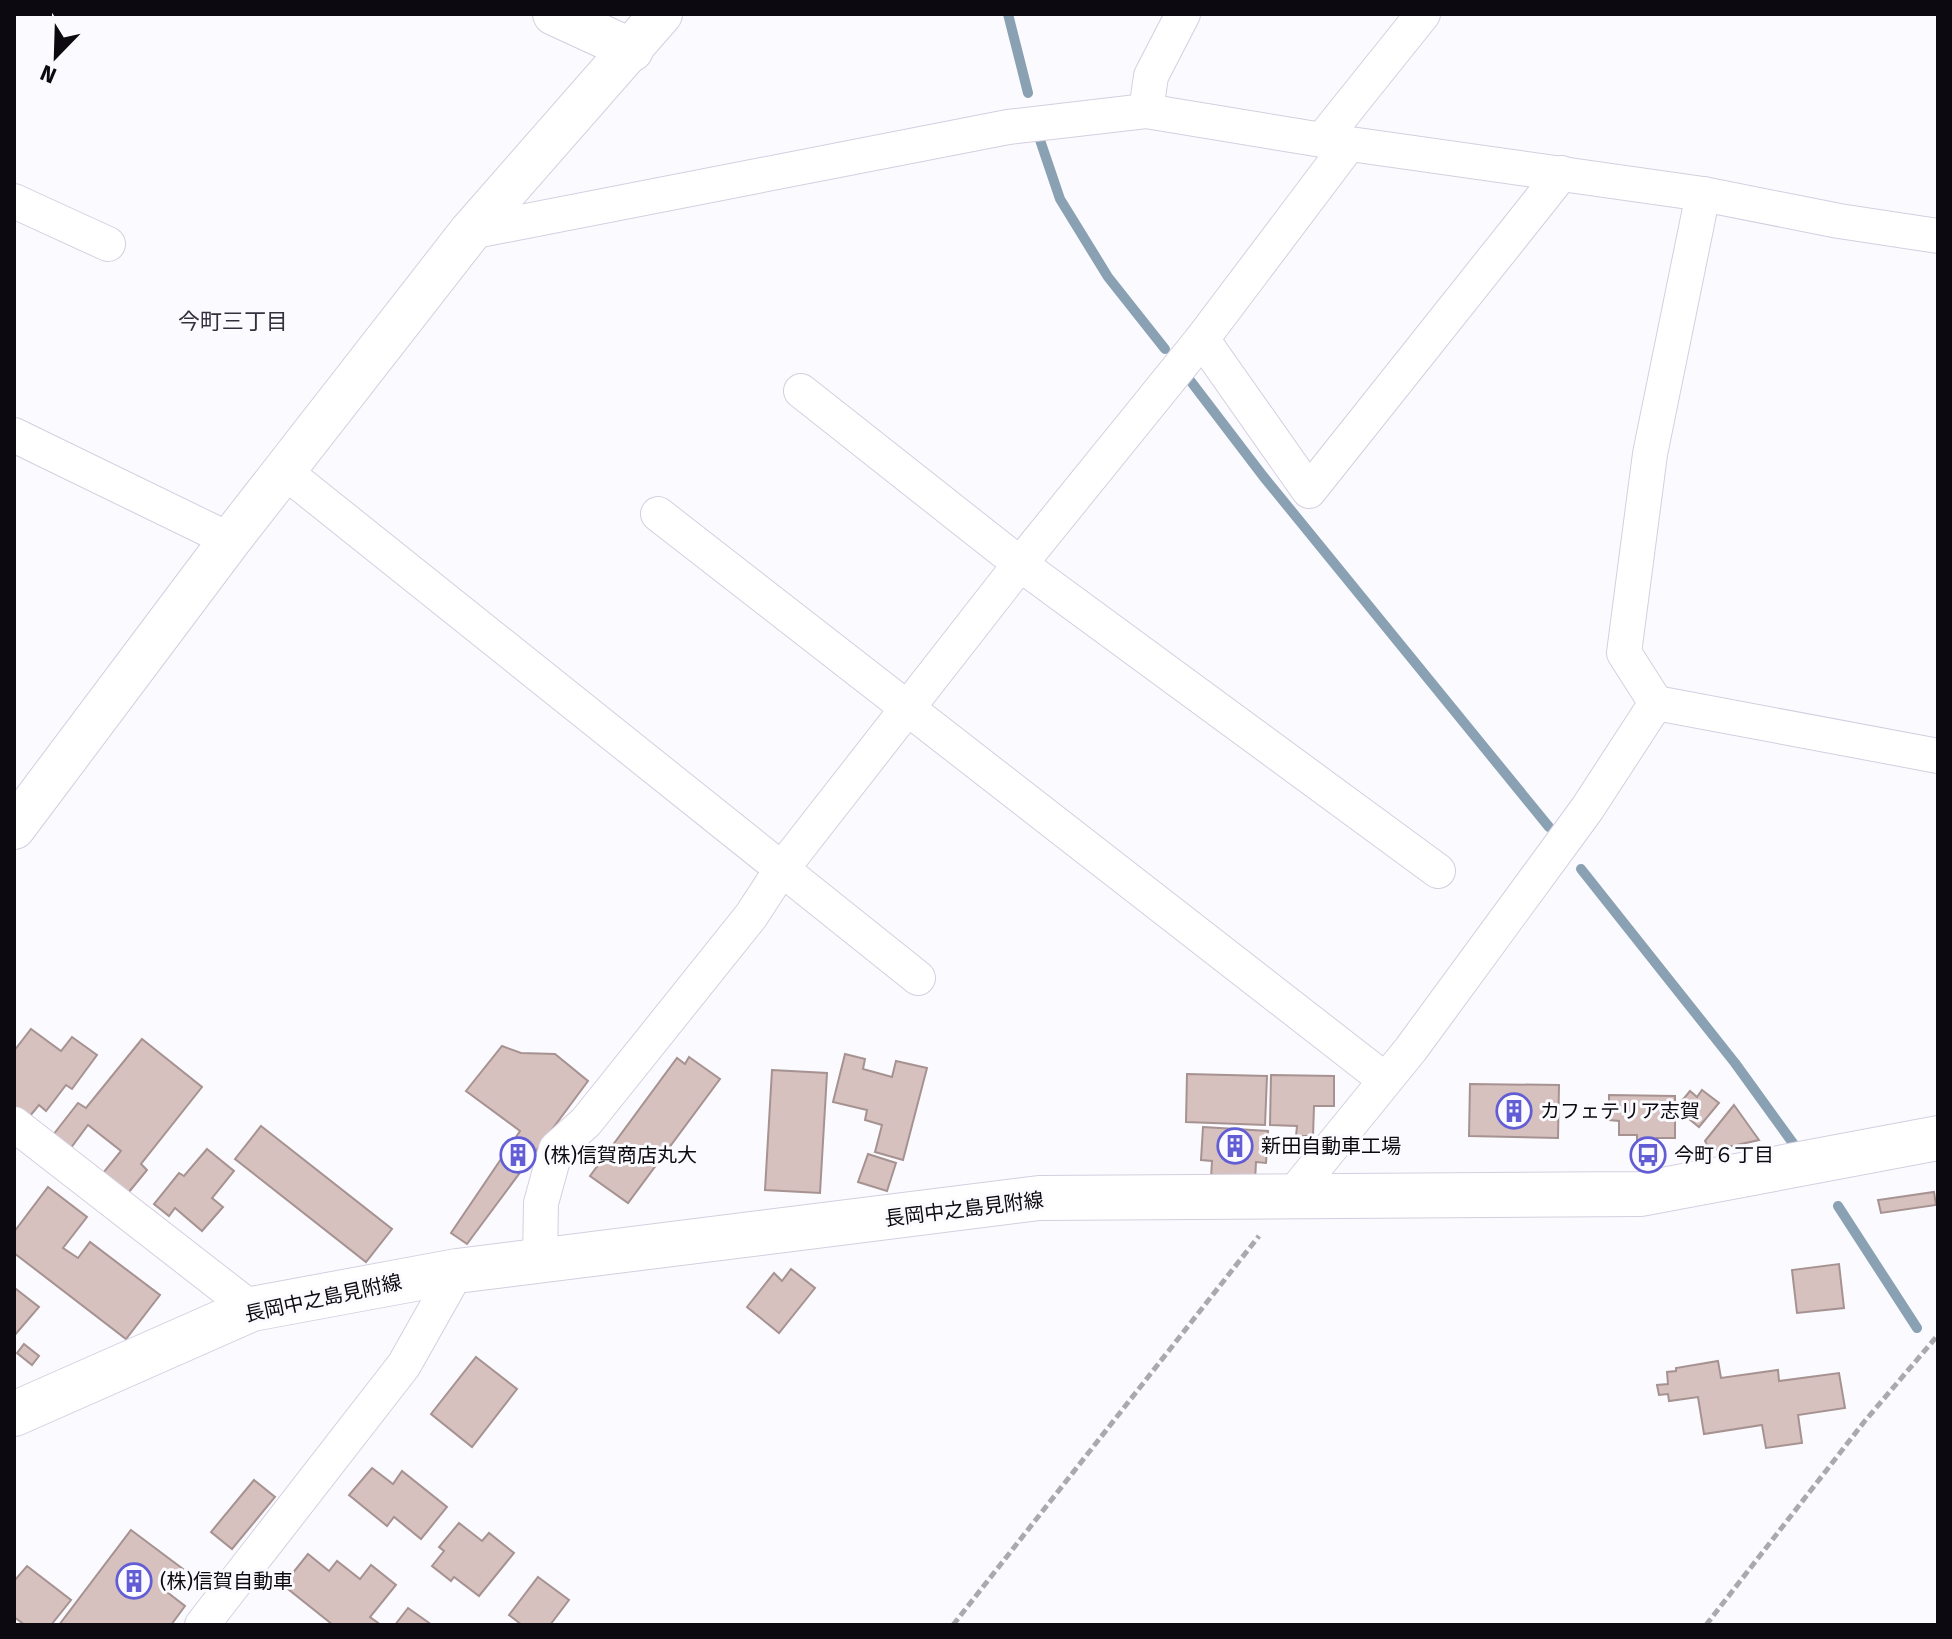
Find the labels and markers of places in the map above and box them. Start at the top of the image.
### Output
building icon: カフェテリア志賀 [1495,1092,1533,1130]
place label: カフェテリア志賀 [1540,1099,1700,1123]
building icon: 新田自動車工場 [1216,1127,1254,1165]
place label: 新田自動車工場 [1261,1134,1401,1158]
building icon: (株)信賀商店丸大 [499,1136,537,1174]
bus stop icon: 今町６丁目 [1629,1136,1667,1174]
place label: (株)信賀商店丸大 [544,1143,697,1167]
place label: 今町６丁目 [1674,1143,1774,1167]
building icon: (株)信賀自動車 [115,1562,153,1600]
place label: (株)信賀自動車 [160,1569,293,1593]

